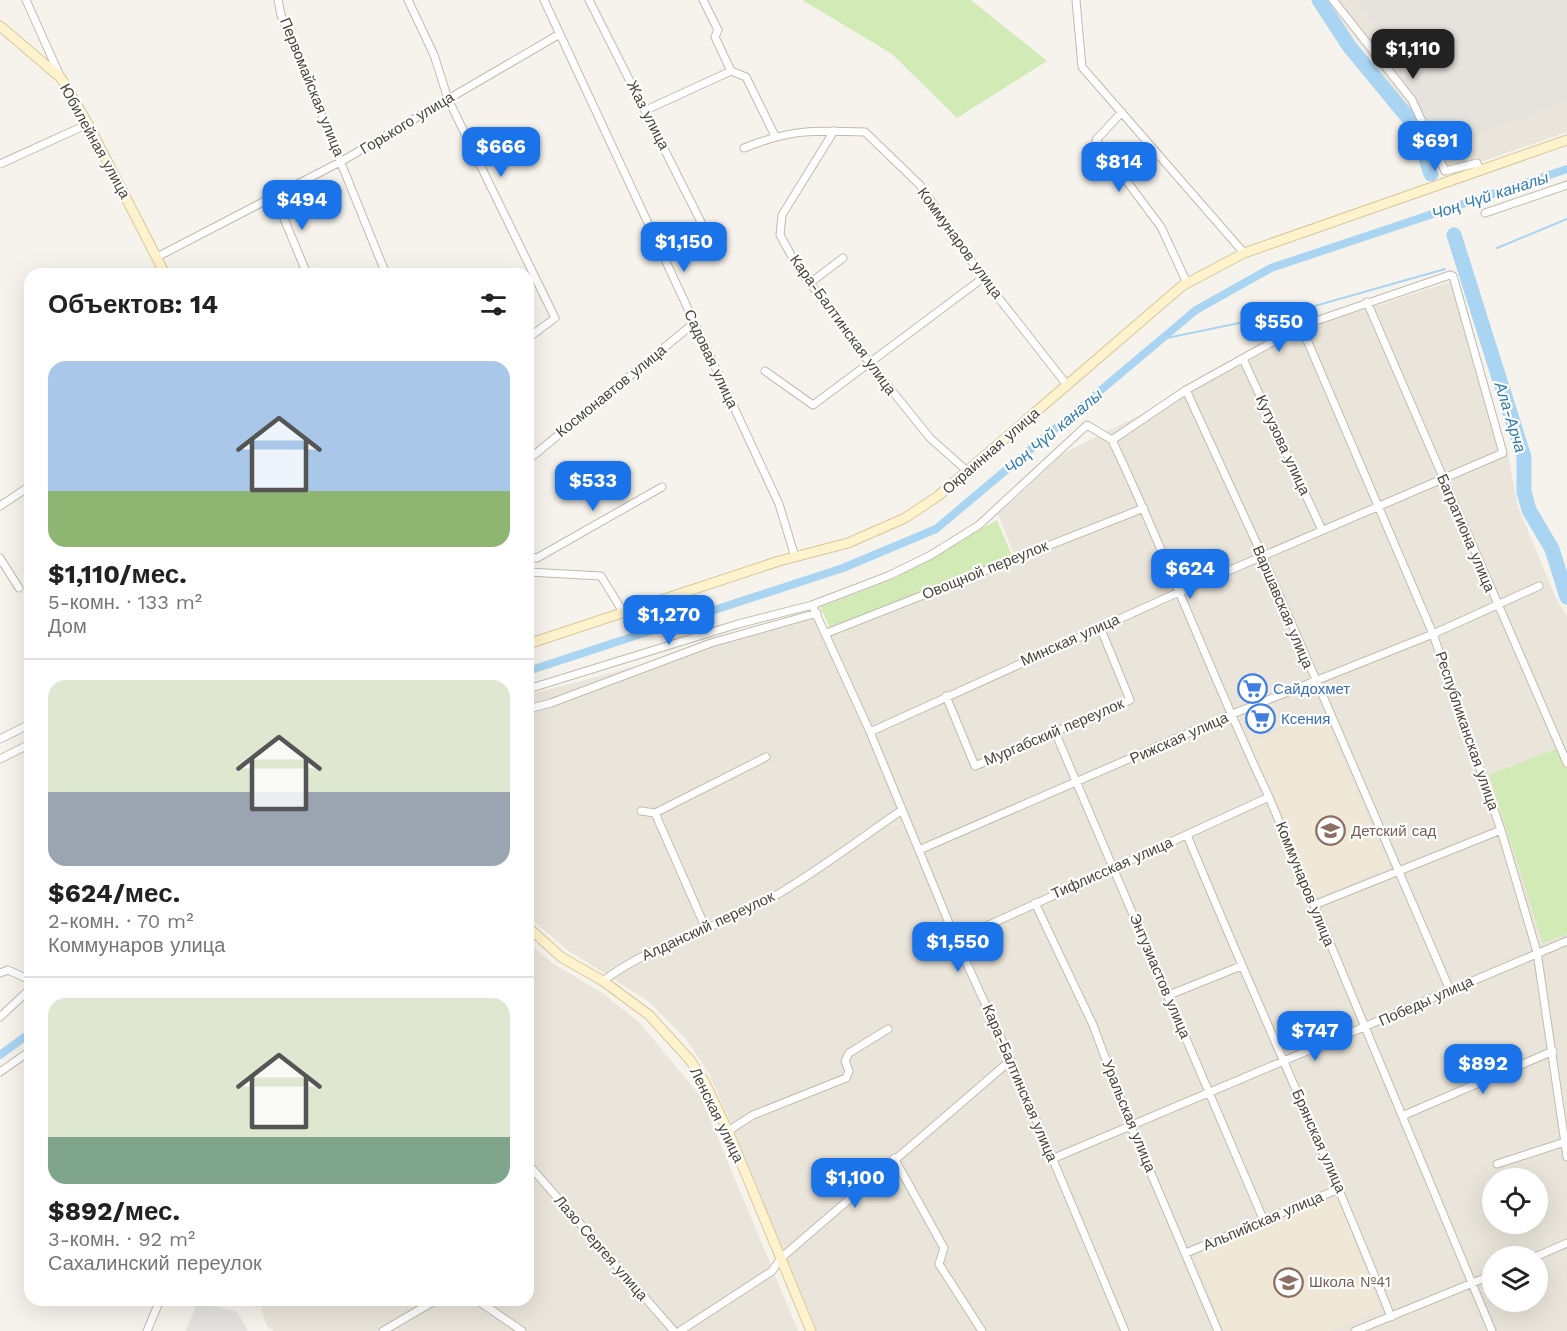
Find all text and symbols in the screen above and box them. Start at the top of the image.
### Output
street label: Первомайская улица [276,15,348,160]
pin: $1,110 [1364,29,1462,80]
text: $1,110 [1385,36,1441,60]
street label: Жаз улица [623,77,673,153]
street label: Юбилейная улица [56,80,134,202]
street label: Горького улица [357,88,458,158]
pin: $691 [1399,121,1471,172]
pin: $666 [465,127,537,178]
text: $691 [1412,128,1458,152]
text: $666 [476,134,526,158]
pin: $814 [1083,142,1155,193]
text: $814 [1096,149,1142,173]
water label: Чоң Чүй каналы [1429,168,1551,223]
pin: $494 [266,180,338,231]
street label: Коммунаров улица [914,184,1007,303]
text: $494 [277,187,327,211]
pin: $1,150 [635,222,733,273]
text: $1,150 [655,229,713,253]
street label: Кара-Балтинская улица [786,251,900,399]
icon: filters [477,288,510,321]
text: Объектов: 14 [48,289,218,319]
pin: $550 [1243,302,1315,353]
street label: Садовая улица [680,307,742,412]
text: $550 [1254,309,1304,333]
street label: Космонавтов улица [552,341,670,441]
water label: Ала-Арча [1491,379,1530,455]
water label: Чоң Чүй каналы [1001,385,1106,478]
street label: Кутузова улица [1252,392,1314,498]
icon: home [225,400,333,508]
street label: Окраинная улица [939,404,1044,498]
pin: $533 [557,461,629,512]
text: $533 [569,468,617,492]
street label: Багратиона улица [1433,471,1499,595]
street label: Овощной переулок [919,536,1051,603]
street label: Варшавская улица [1249,543,1317,672]
pin: $624 [1154,549,1226,600]
text: $624 [1165,556,1215,580]
text: $1,110/мес. [48,559,187,589]
text: 5-комн. · 133 m² [48,590,202,614]
pin: $1,270 [620,595,718,646]
text: $1,270 [637,602,701,626]
street label: Минская улица [1018,610,1123,670]
text: Дом [48,614,87,638]
street label: Республиканская улица [1431,649,1503,813]
supermarket icon: Сайдохмет [1236,673,1268,705]
place label: Сайдохмет [1273,680,1350,698]
street label: Мургабский переулок [981,694,1127,770]
supermarket icon: Ксения [1244,703,1276,735]
street label: Рижская улица [1127,708,1232,768]
place label: Ксения [1281,710,1330,728]
icon: home [225,719,333,827]
school or university icon: Детский сад [1314,815,1346,847]
street label: Коммунаров улица [1272,819,1339,950]
place label: Детский сад [1351,822,1436,840]
street label: Тифлисская улица [1049,833,1176,903]
text: $624/мес. [48,878,180,908]
street label: Алданский переулок [639,887,777,965]
text: 2-комн. · 70 m² [48,909,193,933]
street label: Энтузиастов улица [1126,911,1195,1042]
pin: $1,550 [909,922,1007,973]
text: $1,550 [926,929,990,953]
text: Коммунаров улица [48,933,225,957]
street label: Победы улица [1376,972,1477,1030]
street label: Кара-Балтинская улица [979,1002,1062,1165]
pin: $747 [1279,1011,1351,1062]
text: $747 [1291,1018,1339,1042]
icon: home [225,1037,333,1145]
pin: $892 [1447,1044,1519,1095]
text: $892 [1458,1051,1508,1075]
street label: Уральская улица [1098,1057,1160,1175]
street label: Ленская улица [686,1064,748,1166]
street label: Брянская улица [1288,1086,1350,1196]
pin: $1,100 [806,1158,904,1209]
text: $1,100 [825,1165,885,1189]
map controls [1482,1168,1548,1312]
button: locate [1482,1168,1548,1234]
street label: Альпийская улица [1200,1187,1326,1254]
street label: Лазо Сергея улица [550,1192,652,1305]
text: $892/мес. [48,1196,180,1226]
text: 3-комн. · 92 m² [48,1227,195,1251]
button: layers [1482,1246,1548,1312]
text: Сахалинский переулок [48,1251,262,1275]
school or university icon: Школа №41 [1272,1266,1304,1298]
place label: Школа №41 [1309,1273,1391,1291]

